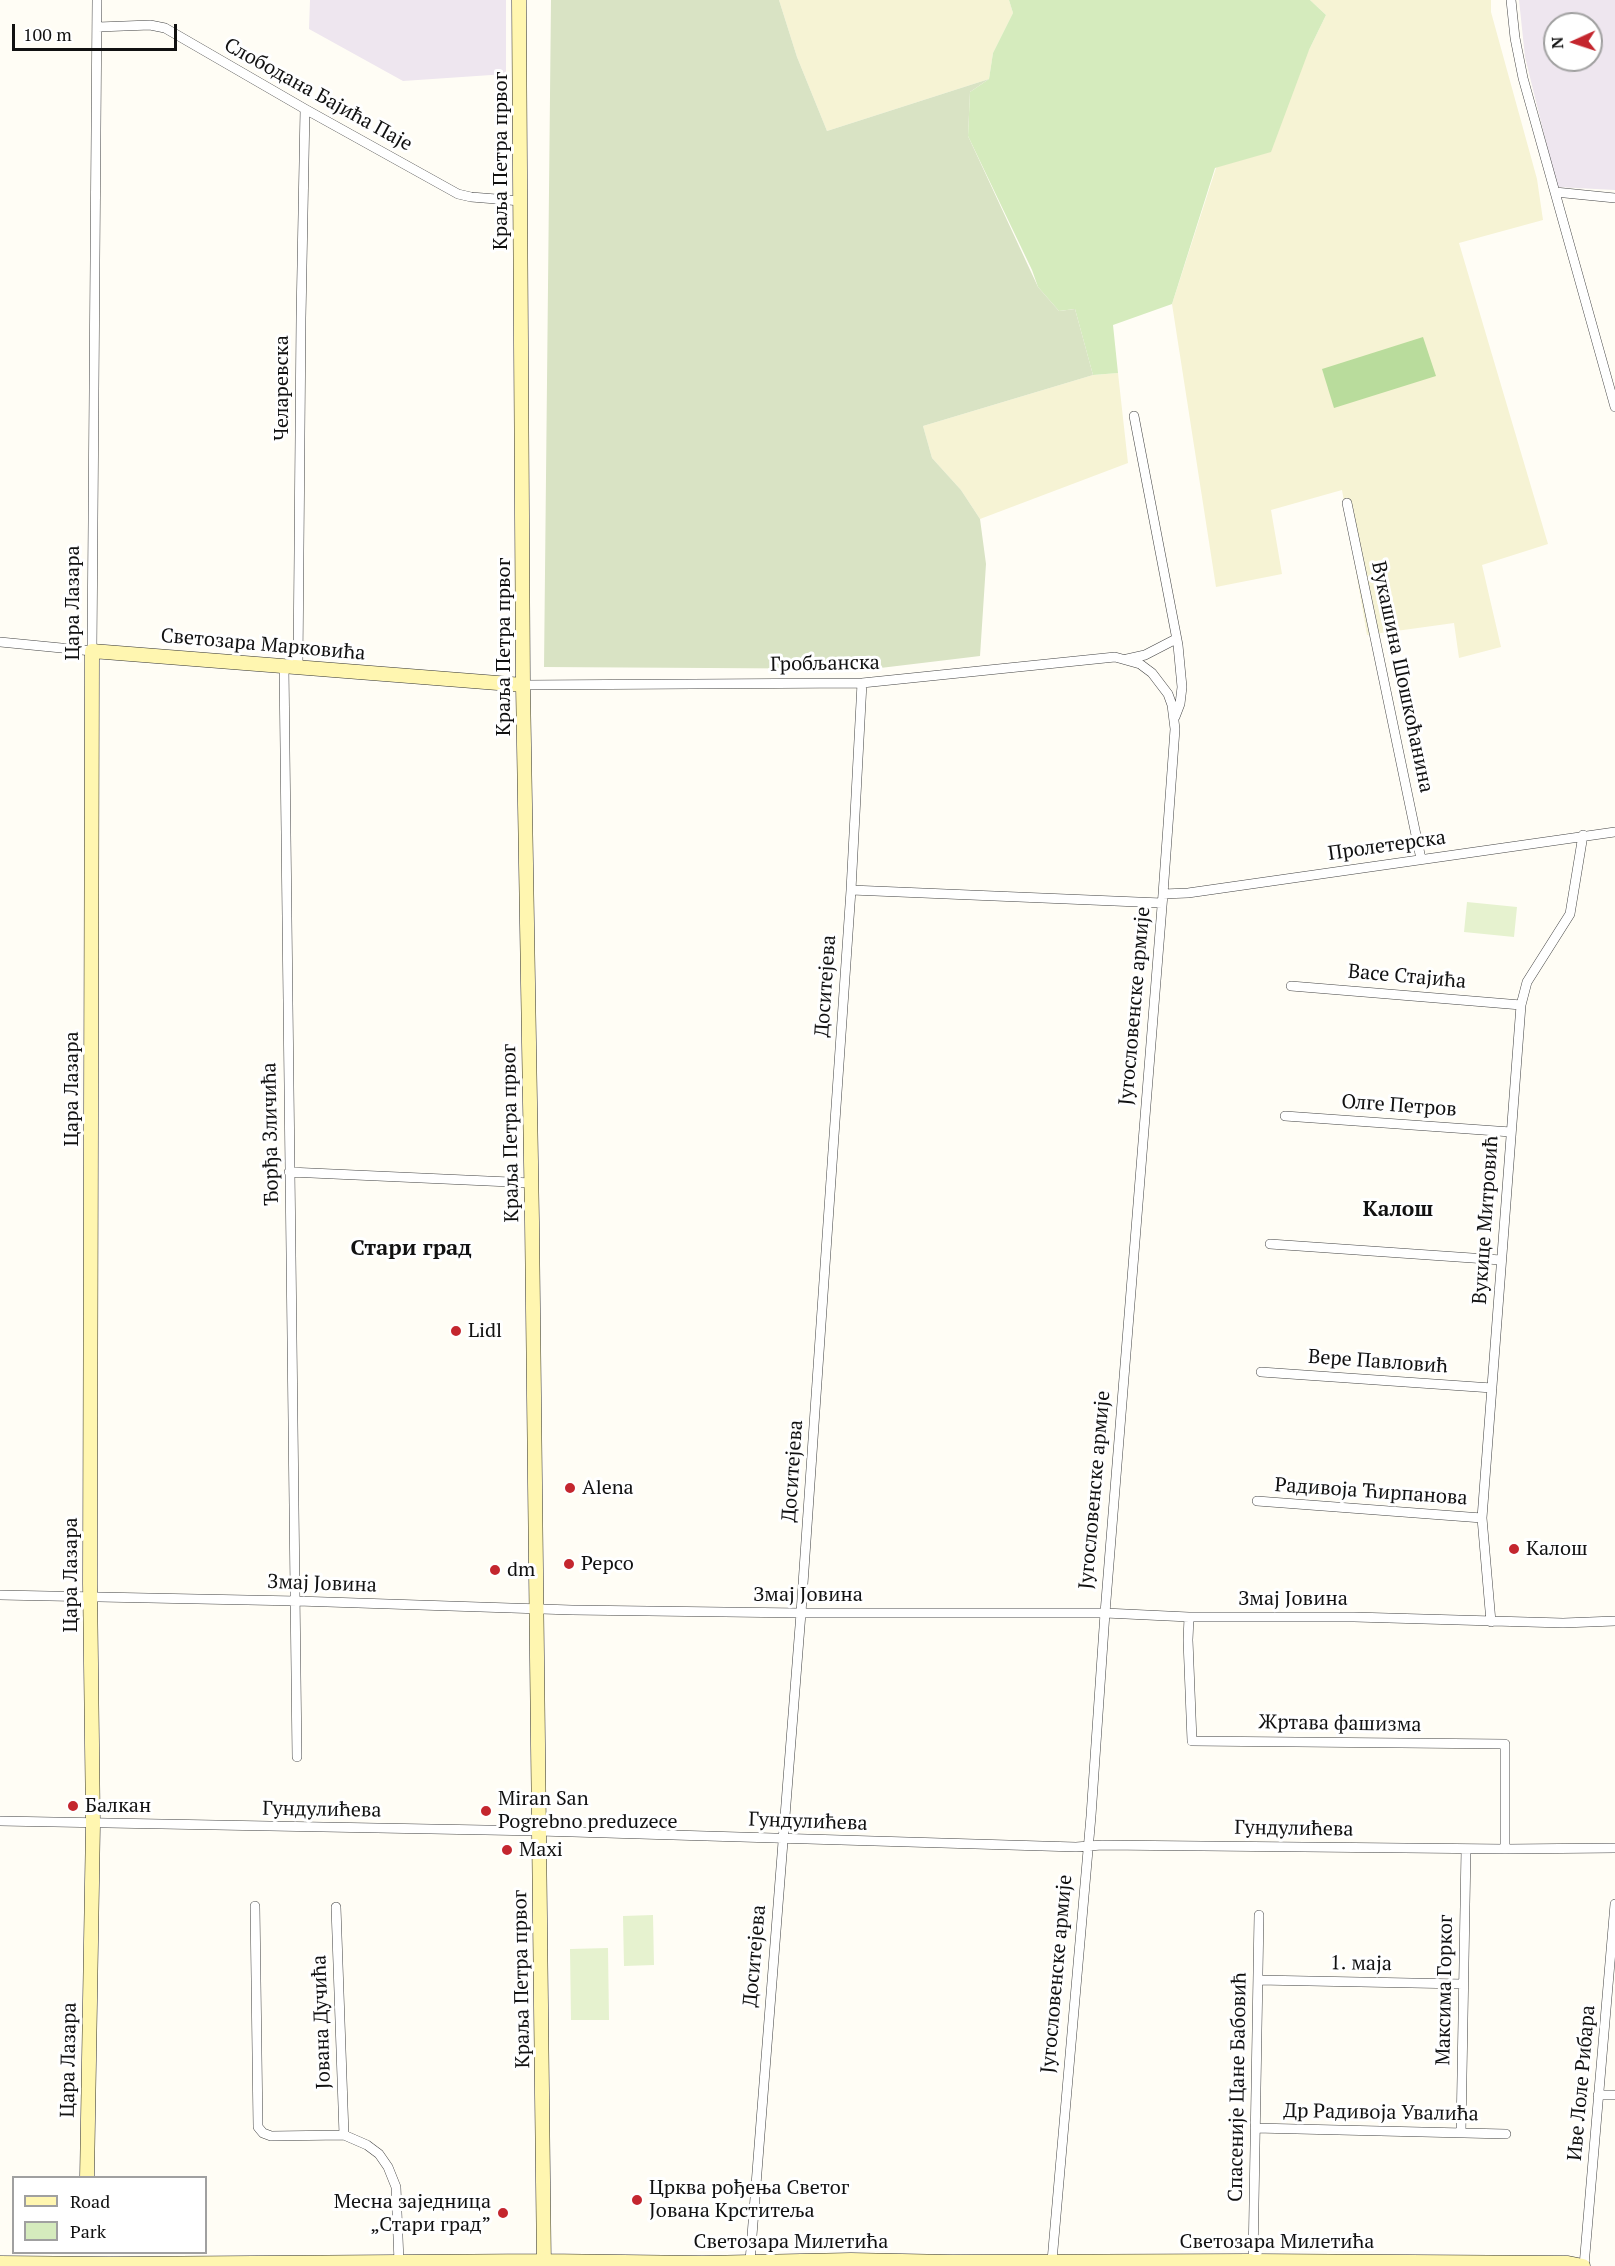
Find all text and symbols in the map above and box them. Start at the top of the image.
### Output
scale bar [15,12,180,50]
north arrow [1543,12,1603,72]
text: 100 m [23,22,72,46]
street label: Слободана Бајића Паје [220,33,416,157]
text: N [1546,36,1568,49]
street label: Краља Петра првог [489,72,513,250]
street label: Челаревска [270,335,294,441]
street label: Цара Лазара [61,545,85,661]
street label: Краља Петра првог [492,558,516,736]
street label: Вукашина Шошкоћанина [1366,559,1438,795]
street label: Светозара Марковића [160,624,366,666]
street label: Гробљанска [770,651,880,677]
street label: Пролетерска [1327,826,1447,866]
street label: Југословенске армије [1114,906,1156,1106]
street label: Доситејева [810,934,842,1038]
street label: Васе Стајића [1347,960,1467,994]
street label: Цара Лазара [60,1031,84,1147]
street label: Краља Петра првог [497,1044,525,1222]
street label: Ђорђа Зличића [258,1062,284,1206]
street label: Олге Петров [1340,1090,1458,1122]
street label: Вукице Митровић [1468,1135,1504,1305]
district label: Калош [1363,1197,1433,1223]
district label: Стари град [350,1236,472,1262]
place label: Lidl [468,1319,502,1343]
marker: Lidl [449,1324,463,1338]
street label: Вере Павловић [1307,1345,1449,1379]
street label: Југословенске армије [1074,1390,1116,1590]
street label: Доситејева [777,1419,809,1523]
street label: Радивоја Ћирпанова [1274,1473,1468,1511]
place label: Alena [582,1476,634,1500]
marker: Alena [563,1481,577,1495]
street label: Цара Лазара [59,1517,83,1633]
place label: Калош [1526,1537,1588,1561]
marker: Калош [1507,1542,1521,1556]
place label: Pepco [581,1552,634,1576]
marker: Pepco [562,1557,576,1571]
place label: dm [507,1558,535,1582]
marker: dm [488,1563,502,1577]
street label: Змај Јовина [267,1570,377,1598]
street label: Змај Јовина [753,1583,863,1607]
street label: Змај Јовина [1238,1587,1348,1611]
street label: Жртава фашизма [1258,1711,1422,1737]
place label: Miran San Pogrebno preduzece [498,1787,678,1834]
place label: Балкан [85,1794,151,1818]
street label: Гундулићева [262,1797,382,1823]
marker: Балкан [66,1799,80,1813]
marker: Miran San Pogrebno preduzece [479,1804,493,1818]
street label: Гундулићева [748,1808,868,1836]
street label: Гундулићева [1234,1816,1354,1842]
place label: Maxi [519,1838,563,1862]
marker: Maxi [500,1843,514,1857]
street label: Југословенске армије [1036,1874,1078,2074]
street label: Краља Петра првог [508,1890,536,2068]
street label: Доситејева [739,1904,771,2008]
street label: Максима Горког [1432,1914,1458,2066]
street label: 1. маја [1330,1951,1392,1977]
street label: Јована Дучића [308,1954,336,2090]
street label: Спасеније Цане Бабовић [1224,1972,1252,2202]
street label: Цара Лазара [56,2002,82,2118]
street label: Иве Лоле Рибара [1563,2004,1601,2162]
street label: Др Радивоја Увалића [1283,2099,1479,2127]
legend [12,2176,207,2254]
place label: Црква рођења Светог Јована Крститеља [649,2176,849,2223]
text: Road [70,2189,110,2213]
place label: Месна заједница „Стари град” [334,2190,491,2237]
marker: Црква рођења Светог Јована Крститеља [630,2193,644,2207]
marker: Месна заједница „Стари град” [496,2206,510,2220]
text: Park [70,2219,106,2243]
street label: Светозара Милетића [694,2230,888,2254]
street label: Светозара Милетића [1180,2230,1374,2254]

